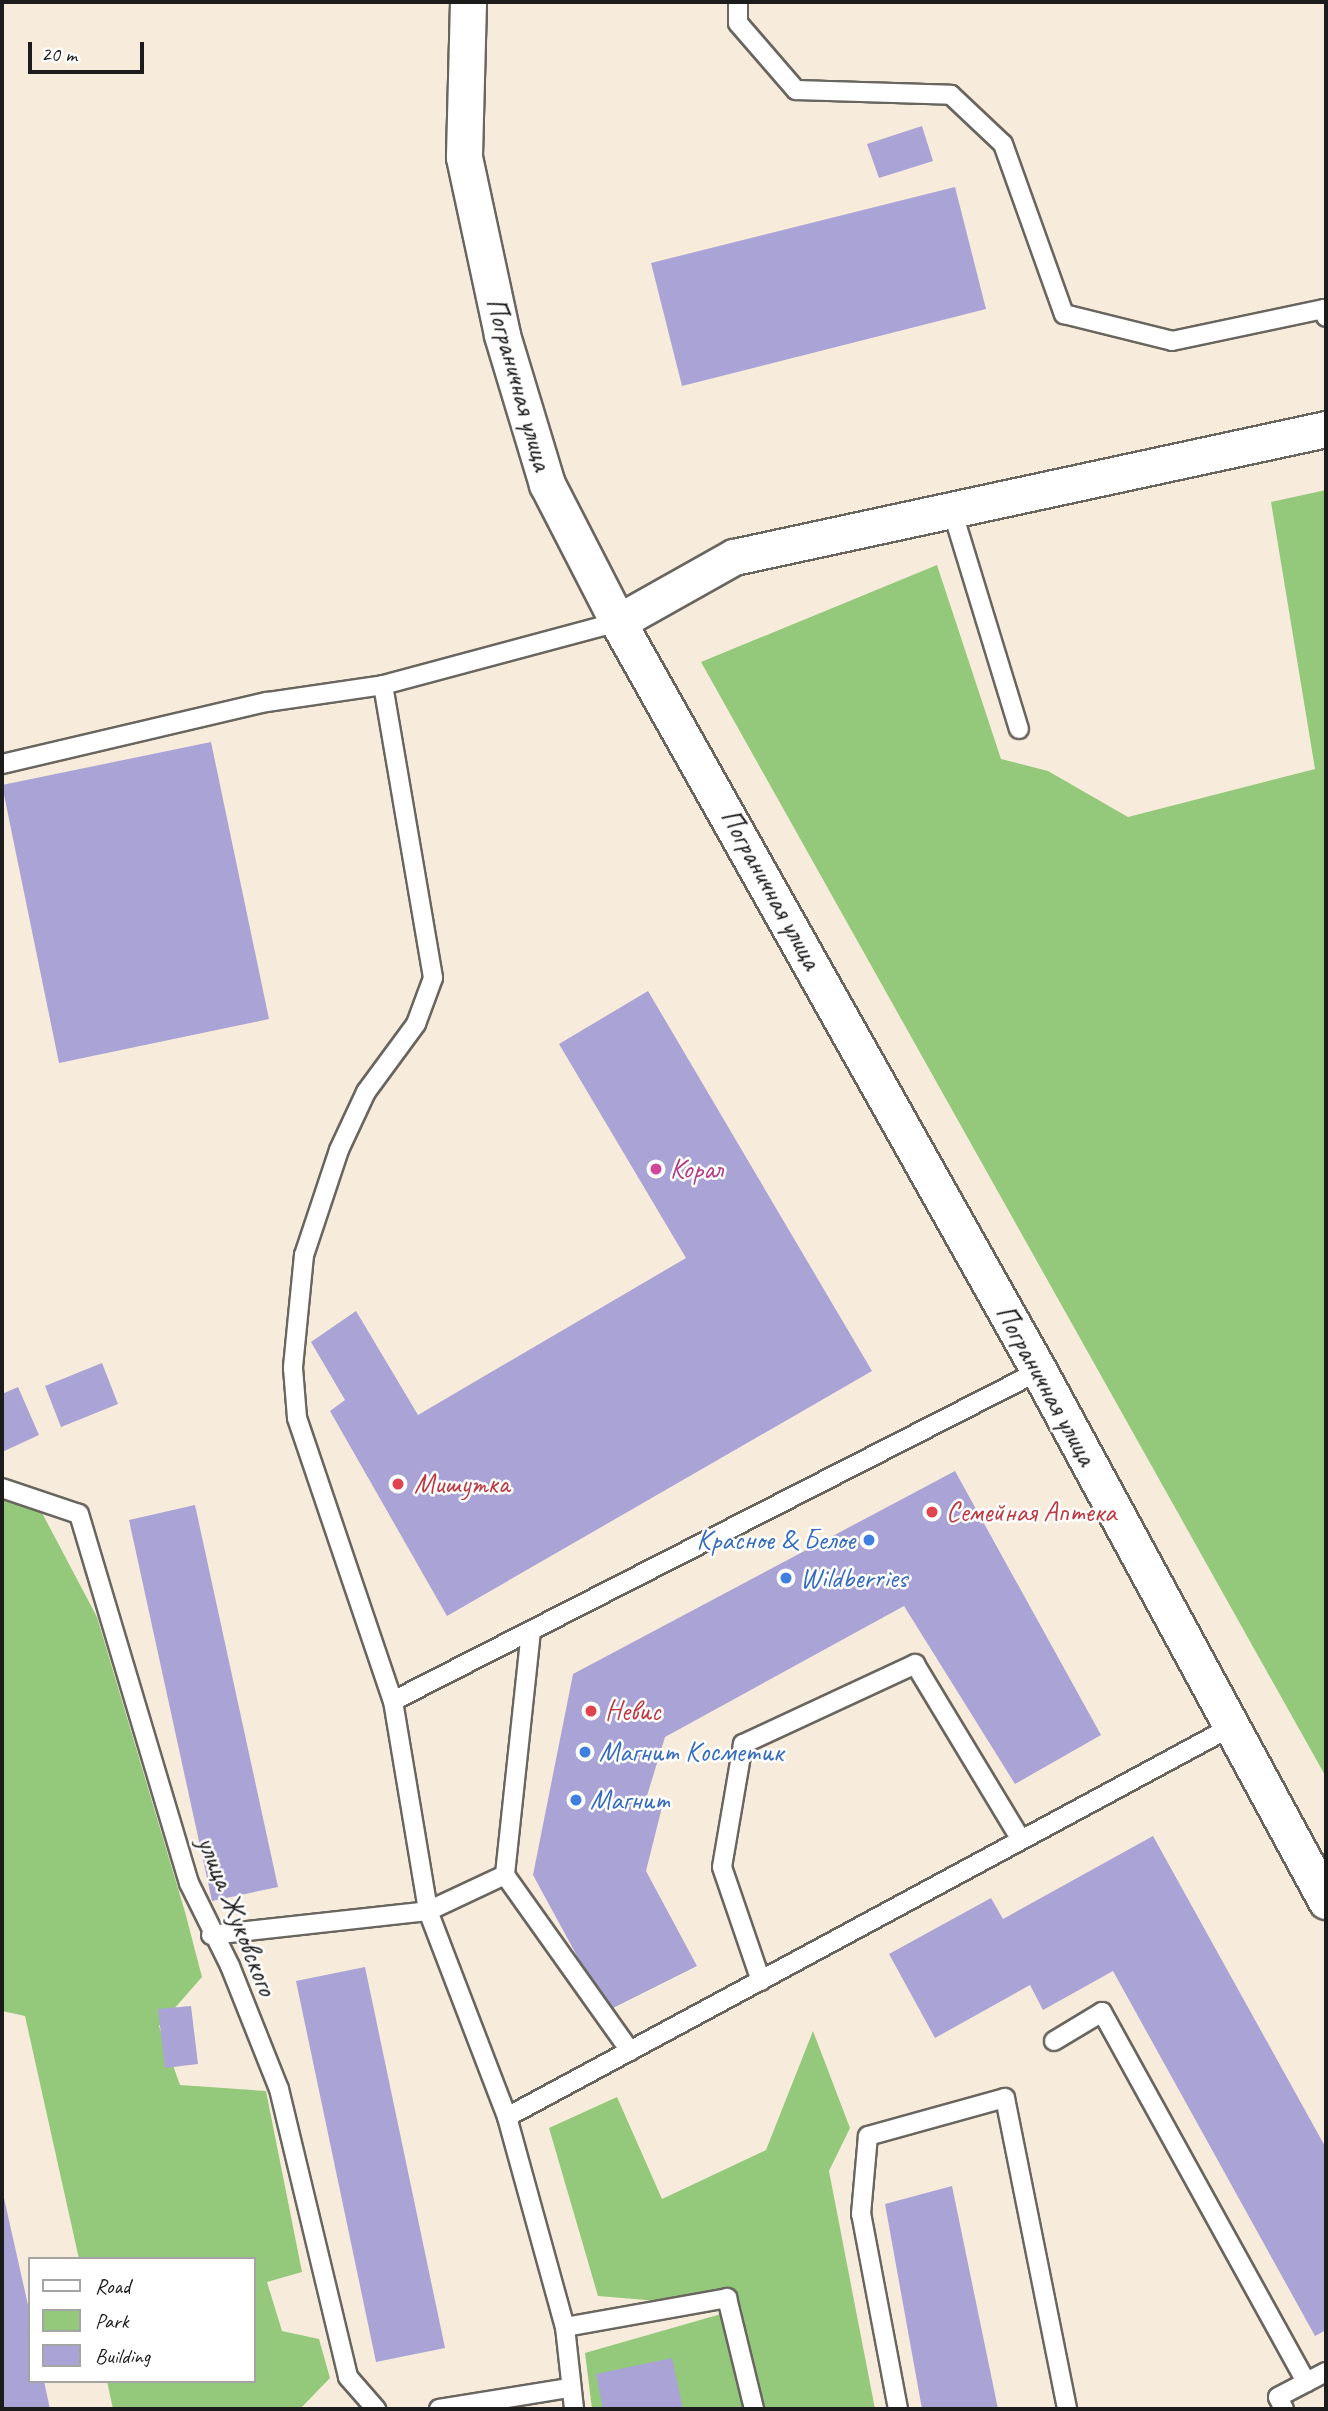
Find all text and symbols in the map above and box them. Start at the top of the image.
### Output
scale bar [32,28,147,72]
text: 20 m [41,41,77,67]
street label: Пограничная улица [478,293,560,475]
street label: Пограничная улица [713,802,829,976]
place label: Корал [670,1152,723,1186]
marker: Корал [648,1161,664,1177]
street label: Пограничная улица [988,1298,1104,1472]
place label: Мишутка [414,1467,509,1501]
marker: Мишутка [388,1474,408,1494]
place label: Семейная Аптека [946,1495,1116,1529]
marker: Семейная Аптека [924,1504,940,1520]
place label: Красное & Белое [697,1523,855,1557]
marker: Красное & Белое [861,1532,877,1548]
place label: Wildberries [800,1561,907,1595]
marker: Wildberries [778,1570,794,1586]
place label: Невис [605,1694,661,1728]
marker: Невис [583,1703,599,1719]
place label: Магнит Косметик [599,1735,779,1769]
marker: Магнит Косметик [577,1744,593,1760]
place label: Магнит [590,1783,670,1817]
marker: Магнит [568,1792,584,1808]
street label: улица Жуковского [190,1831,284,2001]
legend [28,2257,256,2383]
text: Road [95,2273,130,2299]
text: Park [95,2308,128,2334]
text: Building [95,2343,150,2369]

